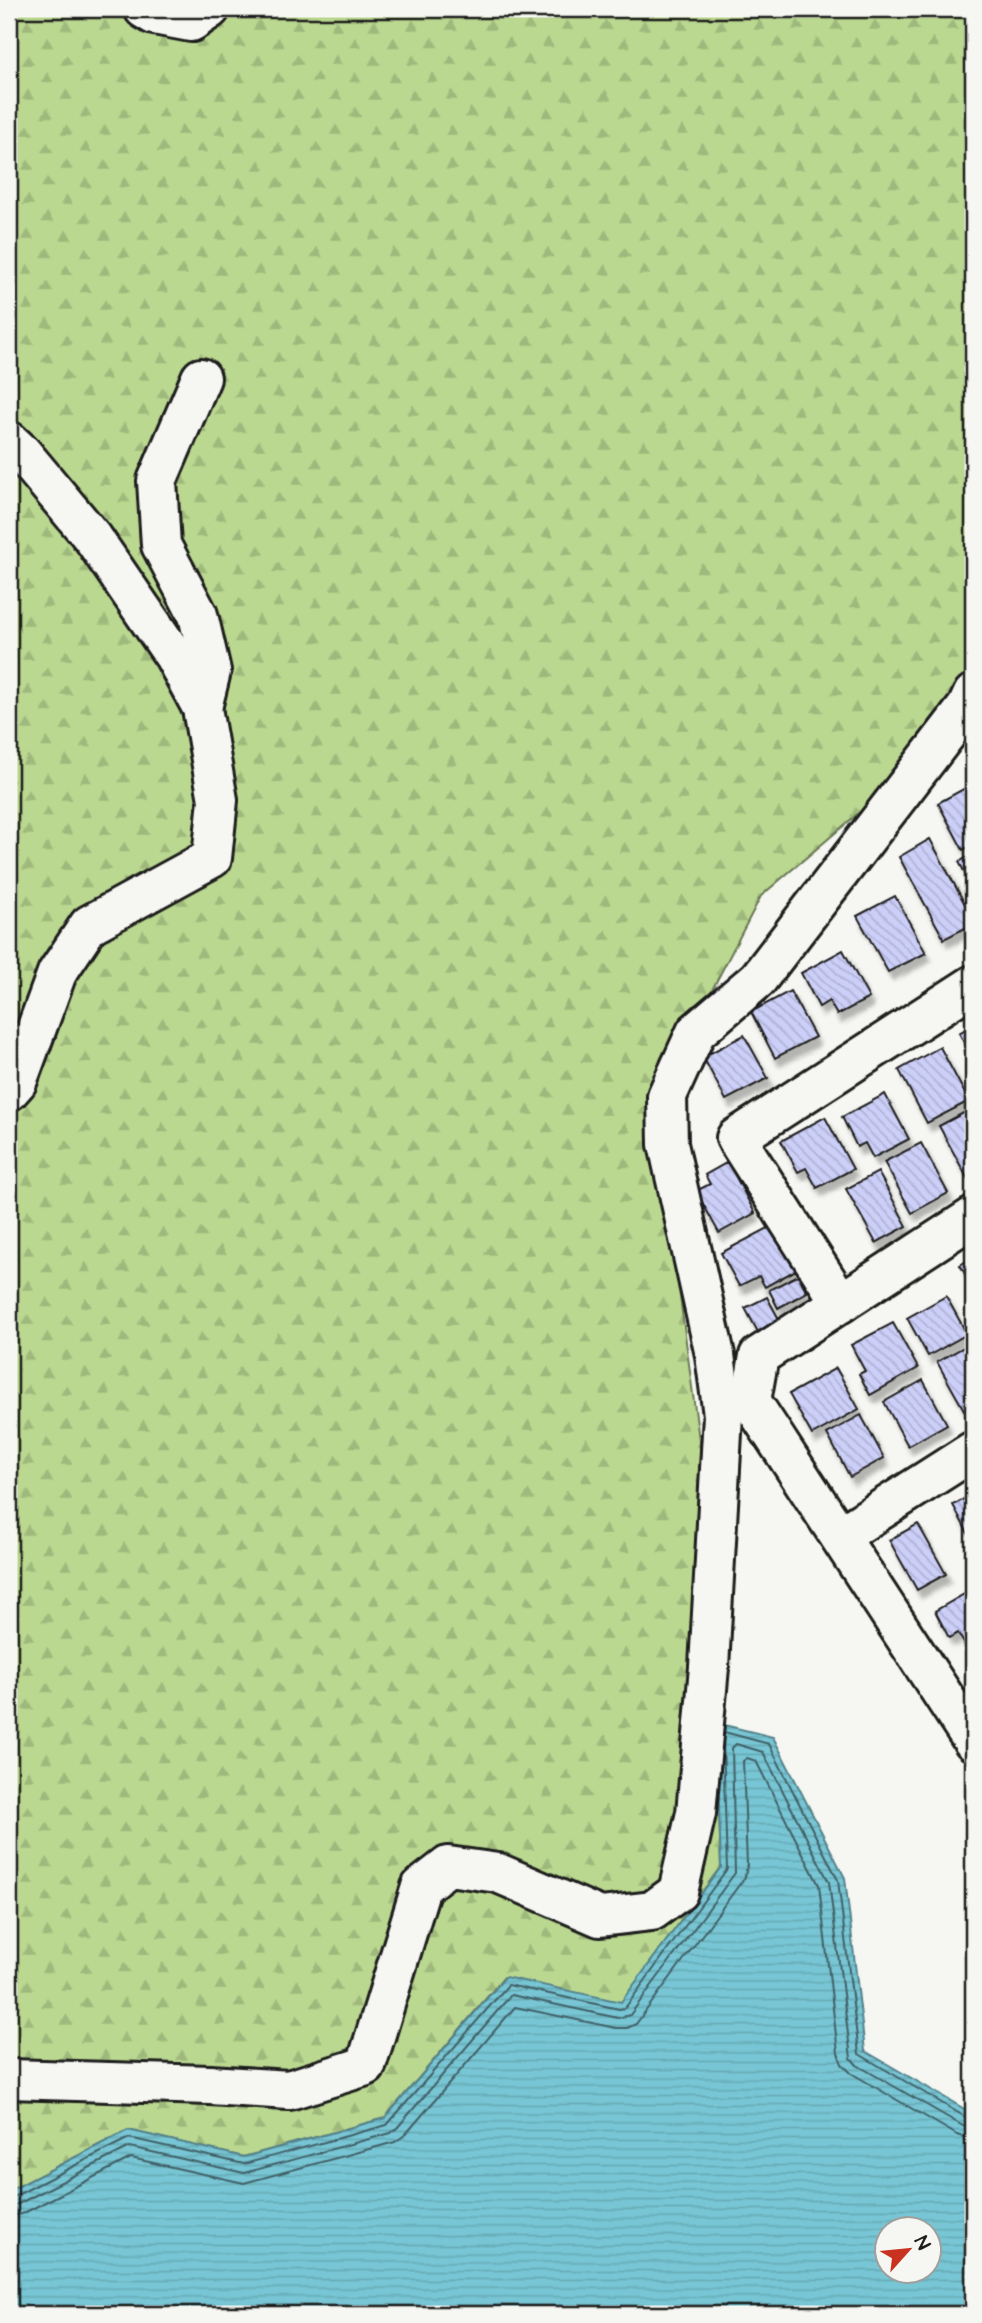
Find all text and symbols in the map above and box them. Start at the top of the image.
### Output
north arrow [874,2214,944,2284]
text: N [907,2232,937,2254]

